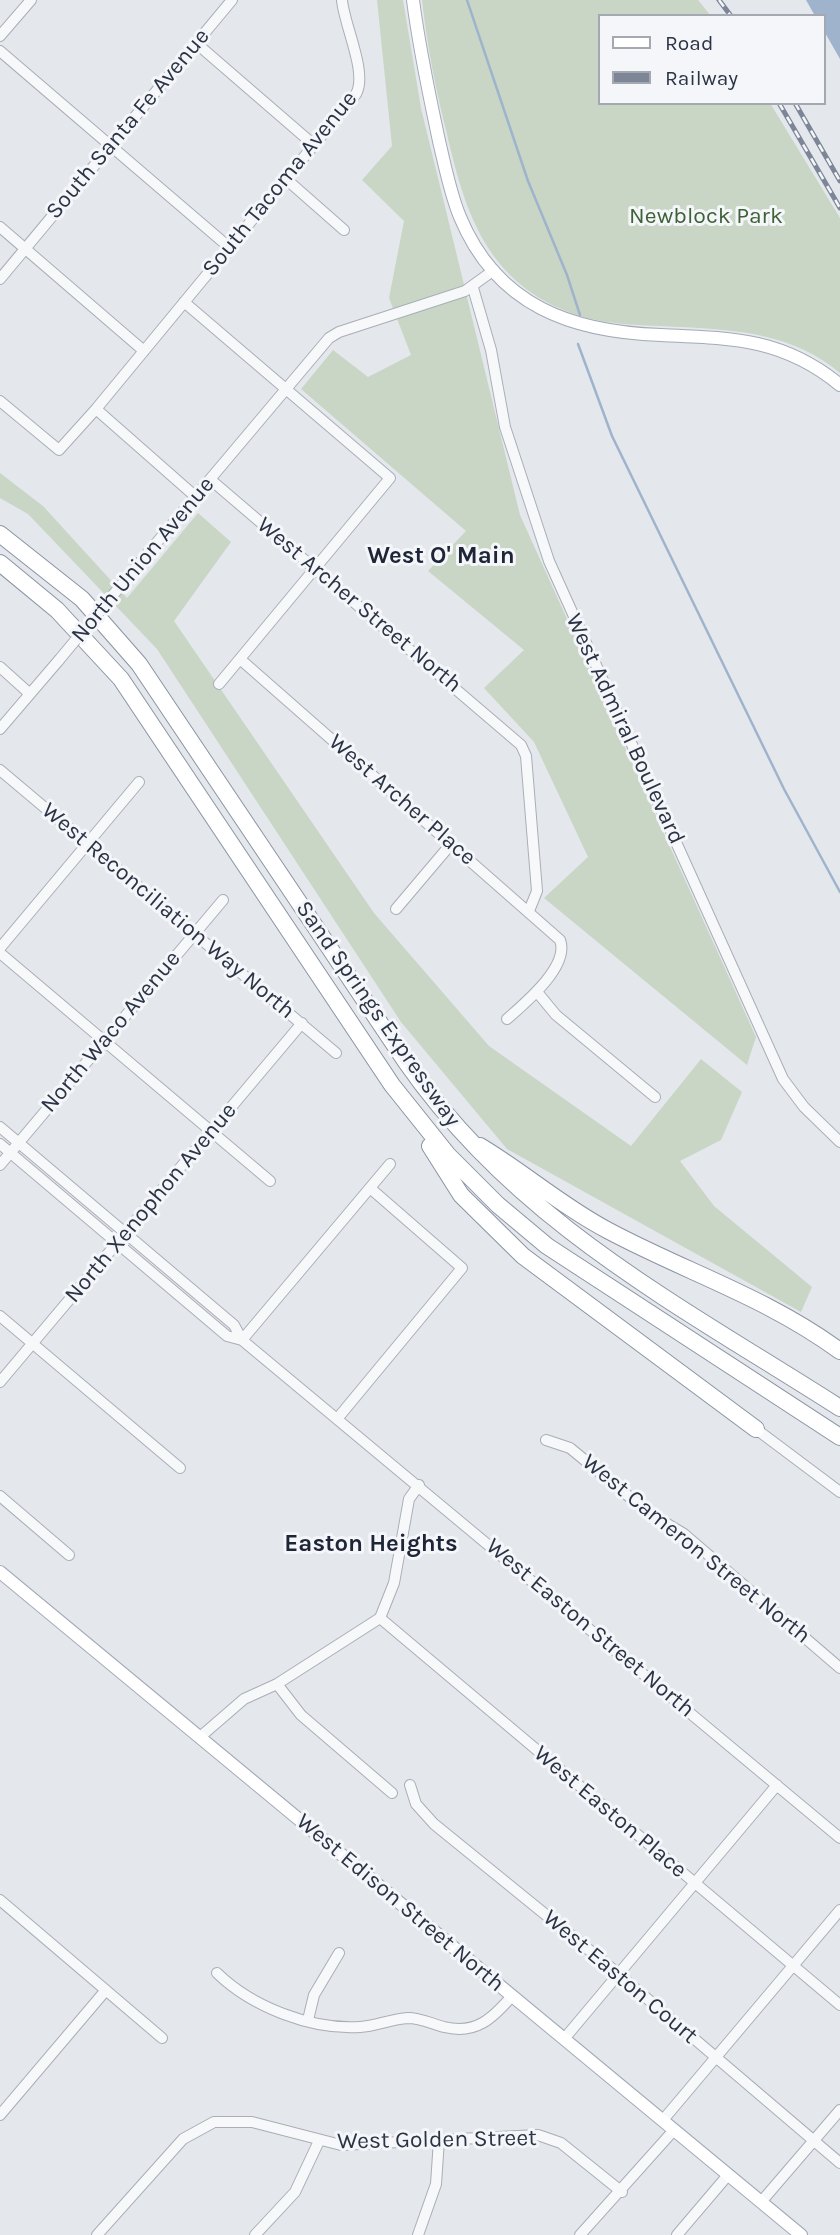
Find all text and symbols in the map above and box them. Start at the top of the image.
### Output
legend [598,14,826,105]
street label: South Santa Fe Avenue [40,23,216,225]
text: Road [665,31,713,55]
text: Railway [665,66,738,90]
street label: South Tacoma Avenue [197,86,363,282]
park label: Newblock Park [629,202,783,230]
street label: North Union Avenue [66,471,220,649]
street label: West Archer Street North [251,511,467,699]
district label: West O' Main [367,542,515,570]
street label: West Admiral Boulevard [559,609,691,849]
street label: West Archer Place [323,729,481,871]
street label: West Reconciliation Way North [36,797,300,1025]
street label: Sand Springs Expressway [290,896,466,1132]
street label: North Waco Avenue [35,945,187,1119]
street label: North Xenophon Avenue [59,1097,243,1309]
street label: West Cameron Street North [576,1448,816,1650]
district label: Easton Heights [284,1530,458,1558]
street label: West Easton Street North [480,1533,700,1723]
street label: West Easton Place [528,1740,692,1884]
street label: West Edison Street North [290,1808,510,1998]
street label: West Easton Court [537,1904,703,2050]
street label: West Golden Street [337,2124,537,2156]

